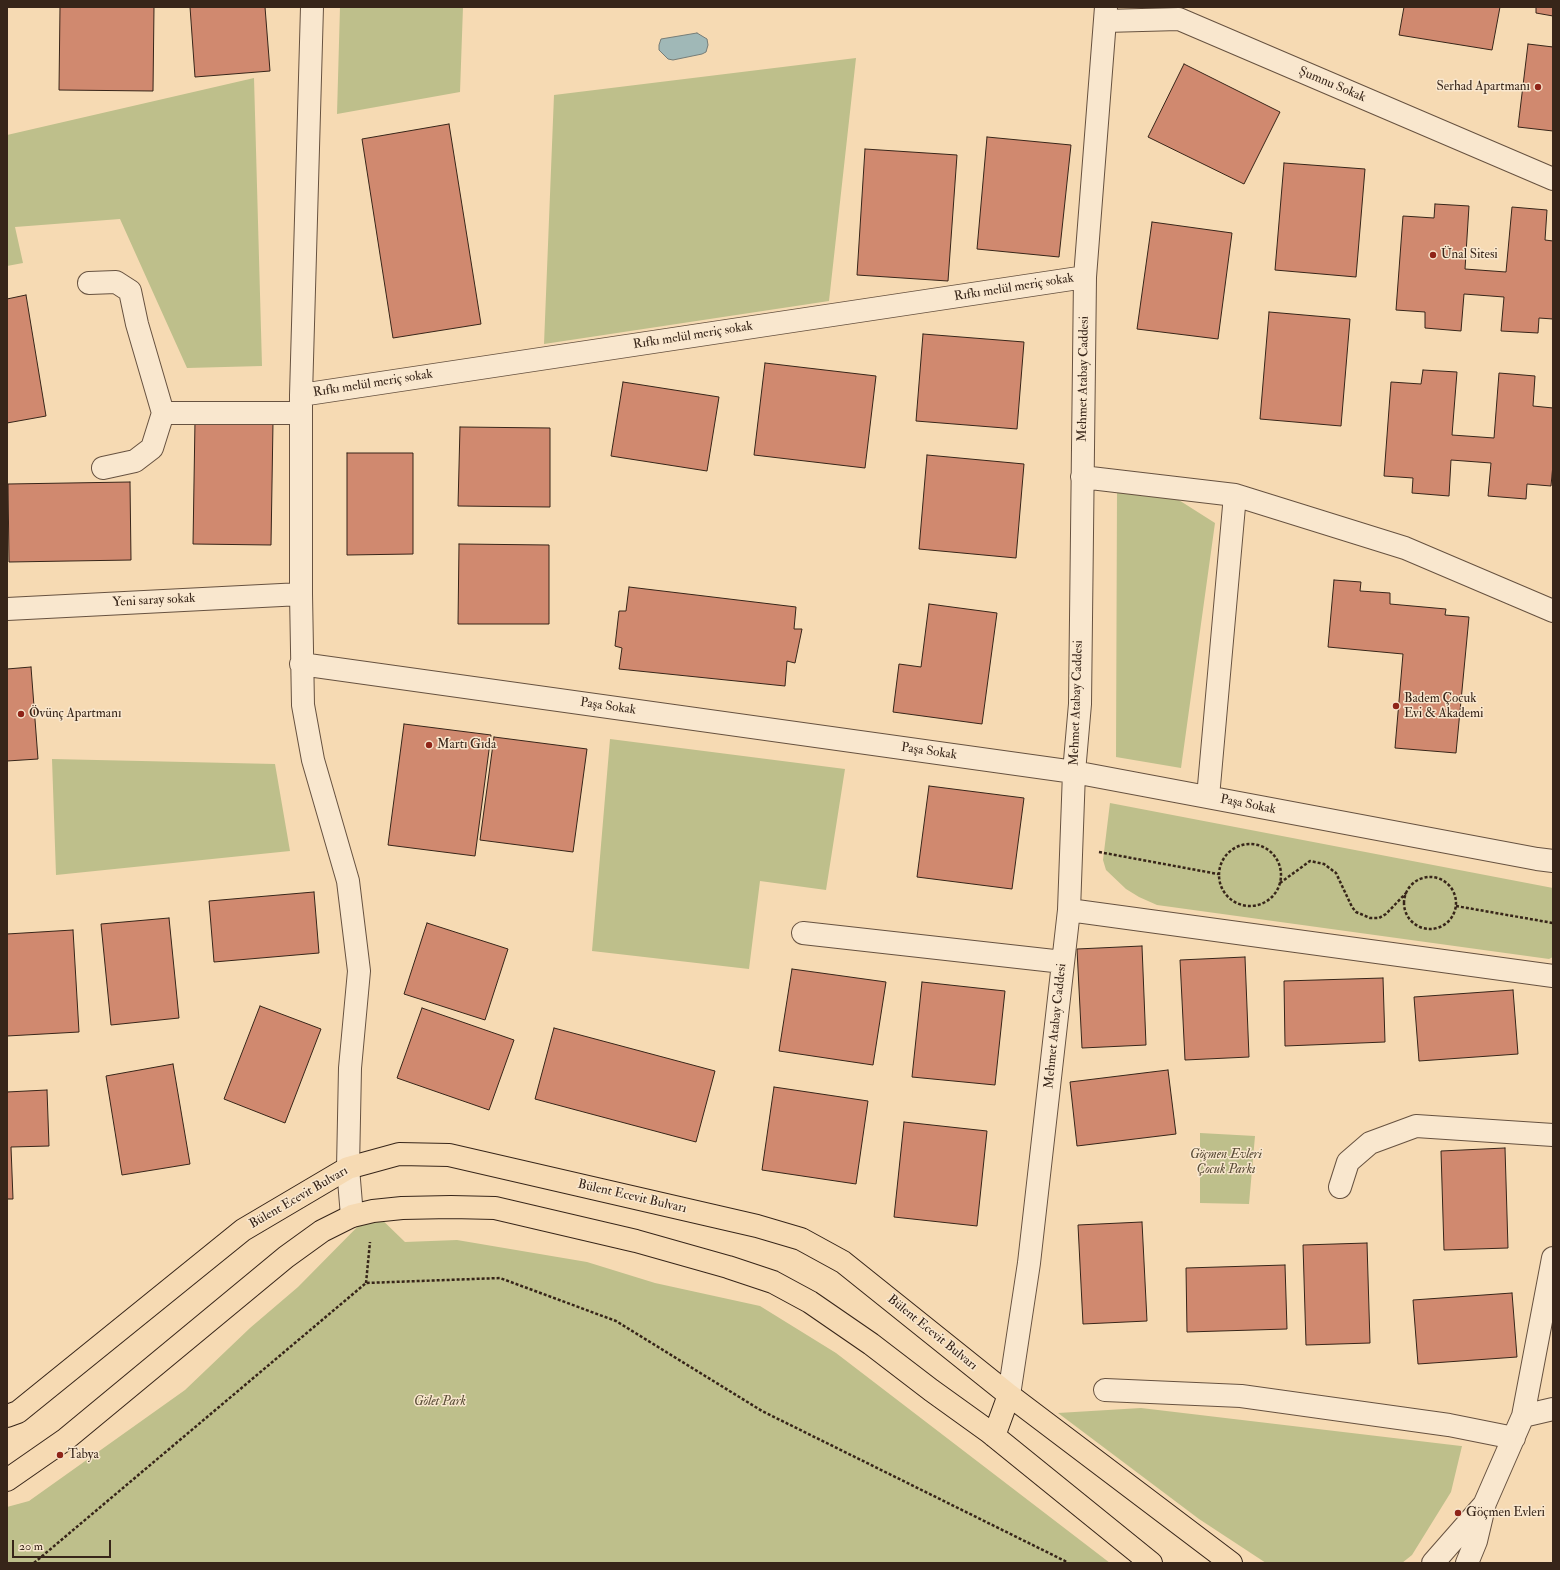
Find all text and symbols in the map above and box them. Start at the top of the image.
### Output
street label: Şumnu Sokak [1296,64,1368,106]
place label: Serhad Apartmanı [1436,79,1530,95]
marker: Serhad Apartmanı [1533,82,1543,92]
place label: Ünal Sitesi [1441,247,1498,263]
marker: Ünal Sitesi [1428,250,1438,260]
street label: Rıfkı melül meriç sokak [953,271,1075,305]
street label: Mehmet Atabay Caddesi [1075,316,1093,442]
street label: Rıfkı melül meriç sokak [632,319,754,353]
street label: Rıfkı melül meriç sokak [312,367,434,401]
street label: Yeni saray sokak [112,591,196,611]
street label: Mehmet Atabay Caddesi [1067,640,1087,766]
place label: Badem Çocuk Evi & Akademi [1404,691,1484,722]
street label: Paşa Sokak [579,695,637,719]
marker: Badem Çocuk Evi & Akademi [1391,701,1401,711]
place label: Övünç Apartmanı [29,706,121,722]
marker: Övünç Apartmanı [16,709,26,719]
place label: Martı Gıda [437,737,496,753]
marker: Martı Gıda [424,740,434,750]
street label: Paşa Sokak [900,740,958,764]
street label: Paşa Sokak [1219,792,1277,818]
street label: Mehmet Atabay Caddesi [1042,963,1070,1089]
park label: Göçmen Evleri Çocuk Parkı [1190,1147,1262,1178]
street label: Bülent Ecevit Bulvarı [247,1163,351,1233]
street label: Bülent Ecevit Bulvarı [576,1177,688,1217]
street label: Bülent Ecevit Bulvarı [884,1292,980,1374]
park label: Gölet Park [414,1394,466,1410]
place label: Tabya [68,1447,99,1463]
marker: Tabya [55,1450,65,1460]
place label: Göçmen Evleri [1466,1505,1545,1521]
marker: Göçmen Evleri [1453,1508,1463,1518]
scale bar [14,1532,113,1558]
text: 20 m [19,1539,43,1554]

